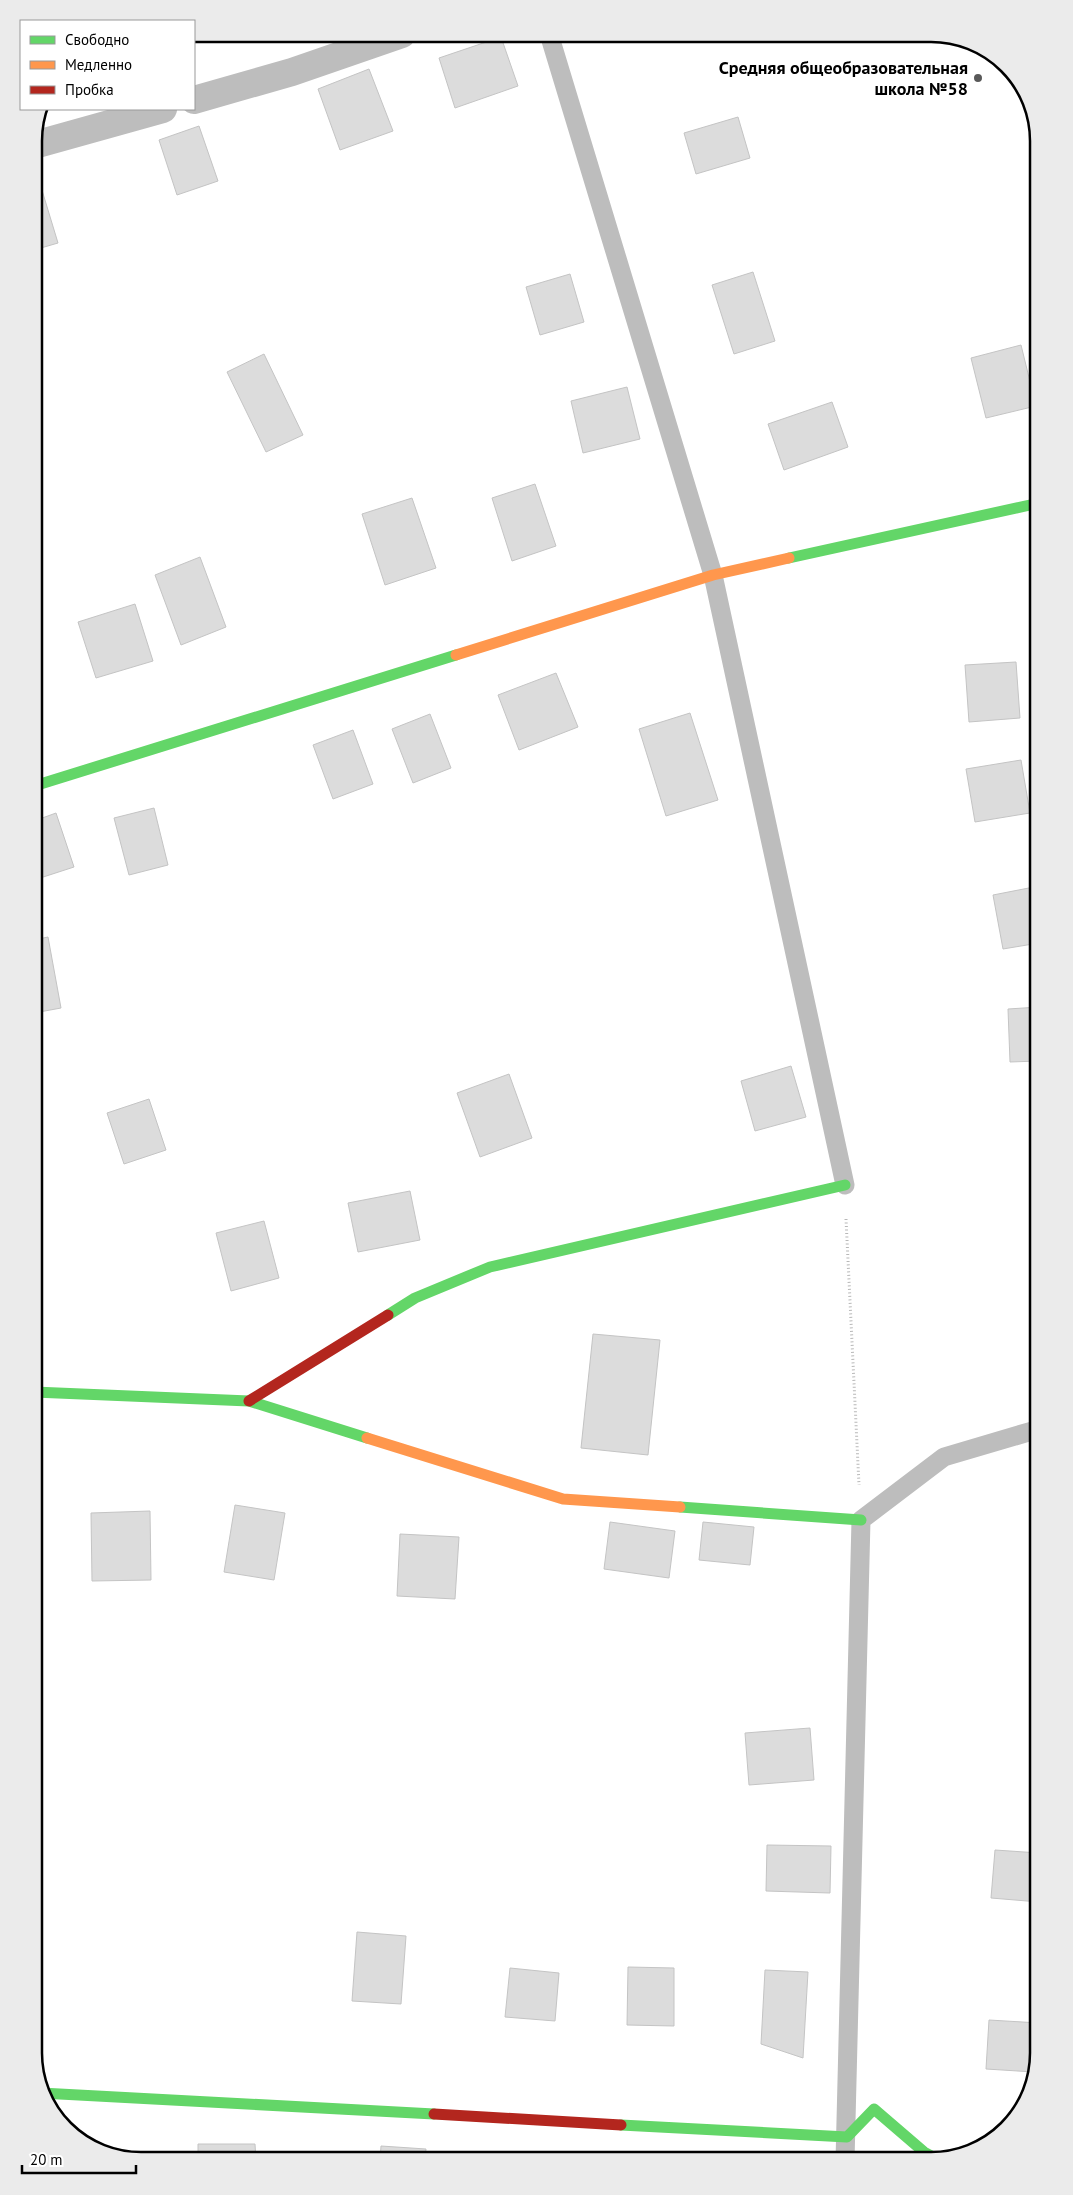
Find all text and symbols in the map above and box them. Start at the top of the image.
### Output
legend [20,20,195,110]
text: Свободно [65,30,129,49]
text: Медленно [65,55,132,74]
place label: Средняя общеобразовательная школа №58 [719,56,968,100]
marker: Средняя общеобразовательная школа №58 [972,72,984,84]
text: Пробка [65,80,114,99]
scale bar [22,2142,136,2174]
text: 20 m [30,2150,63,2169]

